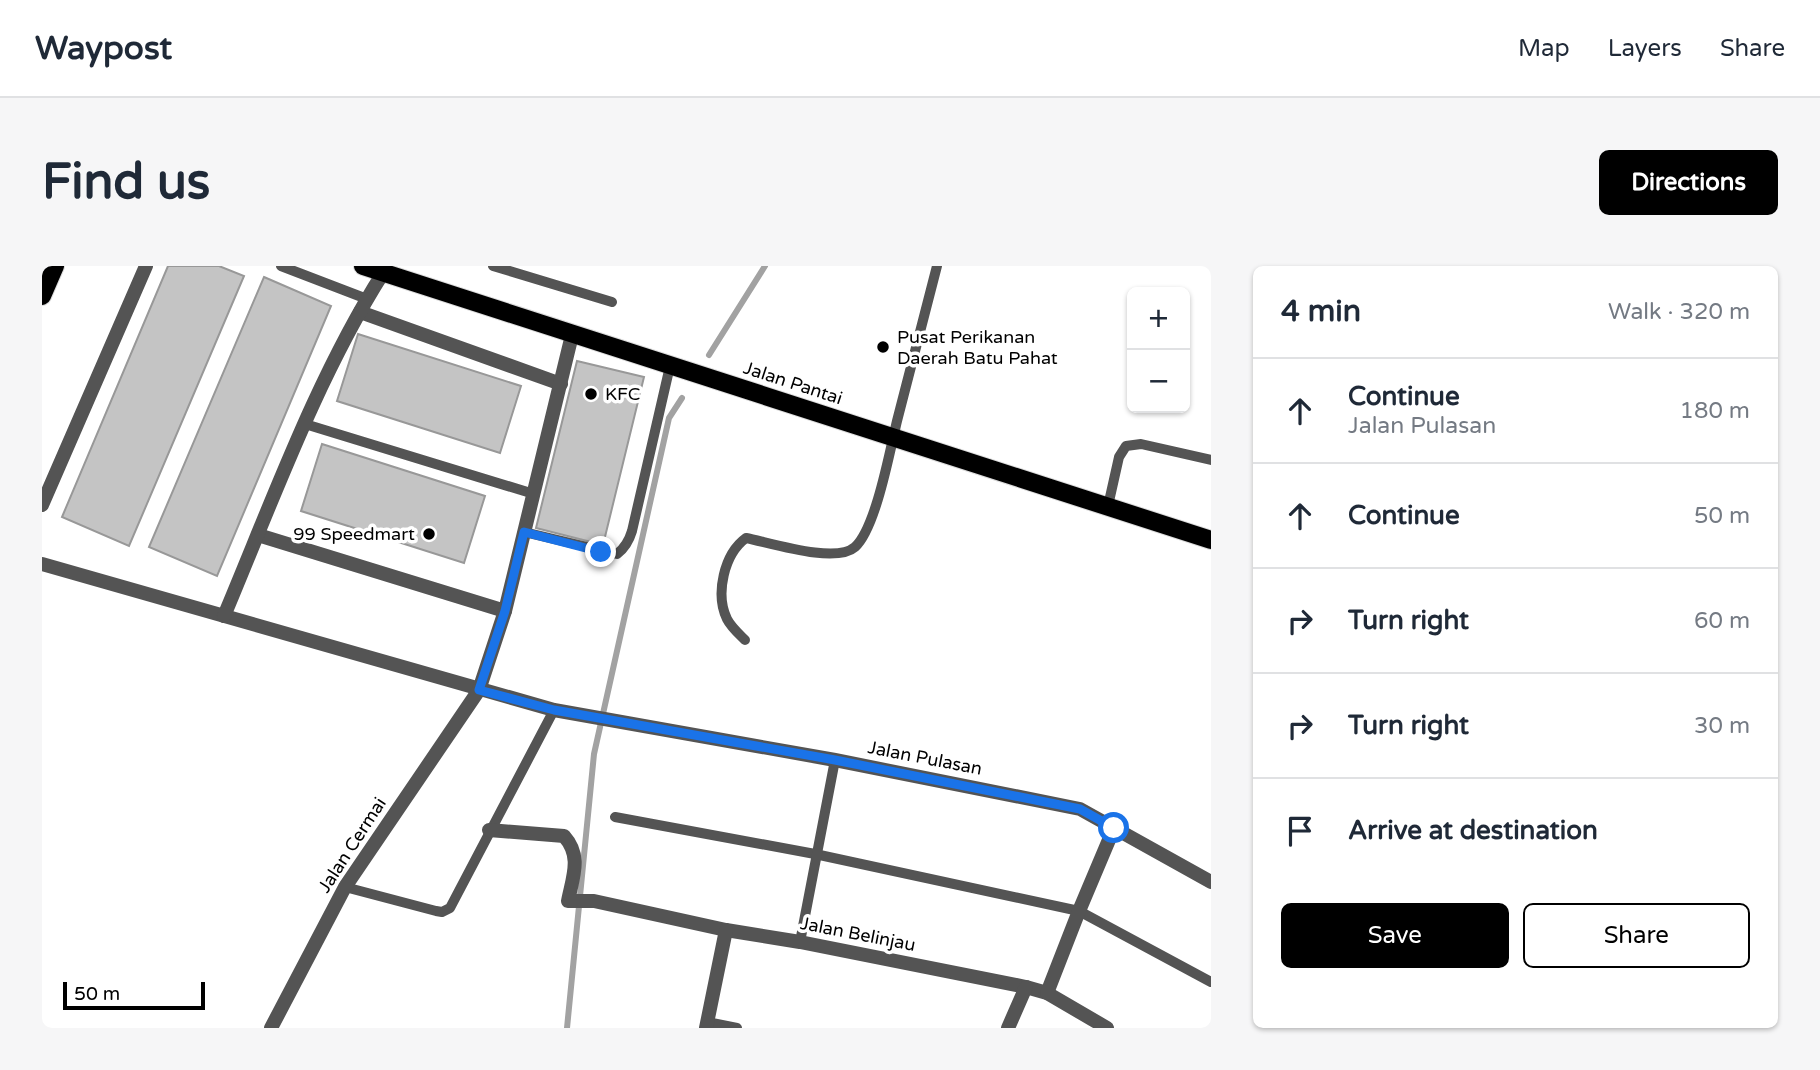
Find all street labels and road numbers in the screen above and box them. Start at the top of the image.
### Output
street label: Jalan Pantai [741,357,845,409]
street label: Jalan Pulasan [866,736,984,780]
street label: Jalan Cermai [313,793,391,897]
street label: Jalan Belinjau [799,912,917,956]

